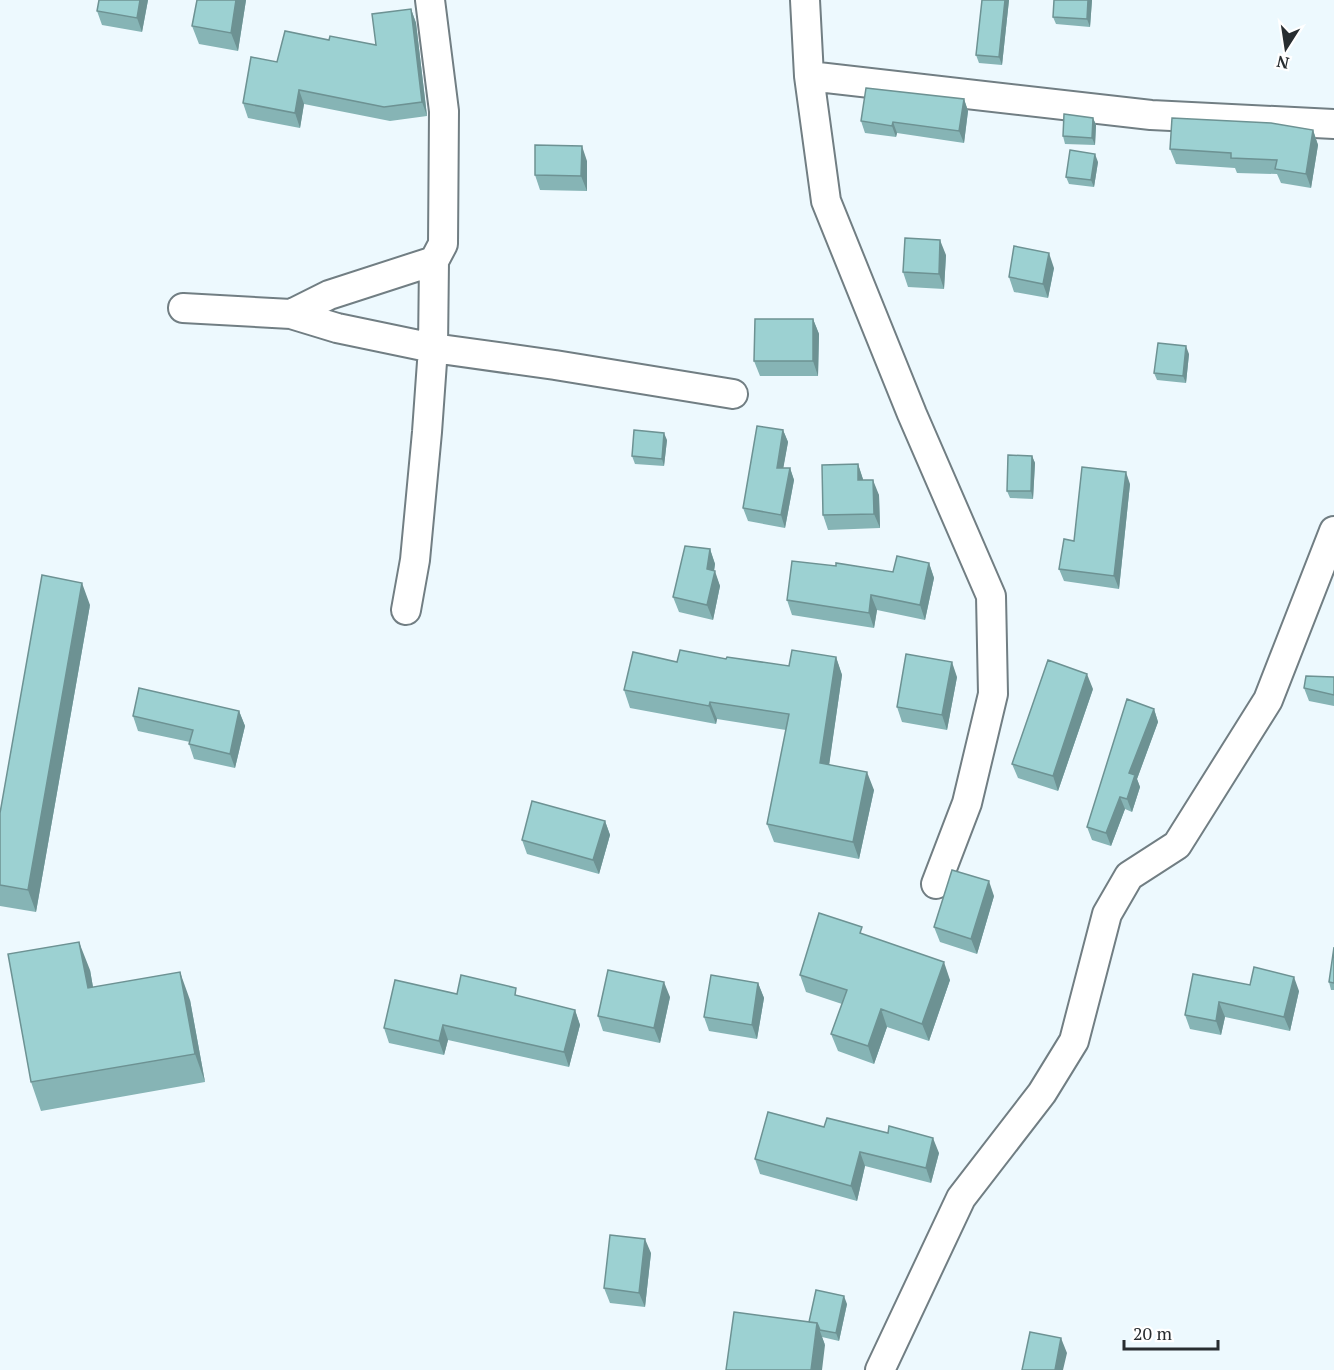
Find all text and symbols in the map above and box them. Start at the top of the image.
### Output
north arrow [1256,18,1316,78]
text: N [1275,51,1291,75]
scale bar [1124,1313,1218,1351]
text: 20 m [1133,1321,1173,1345]

